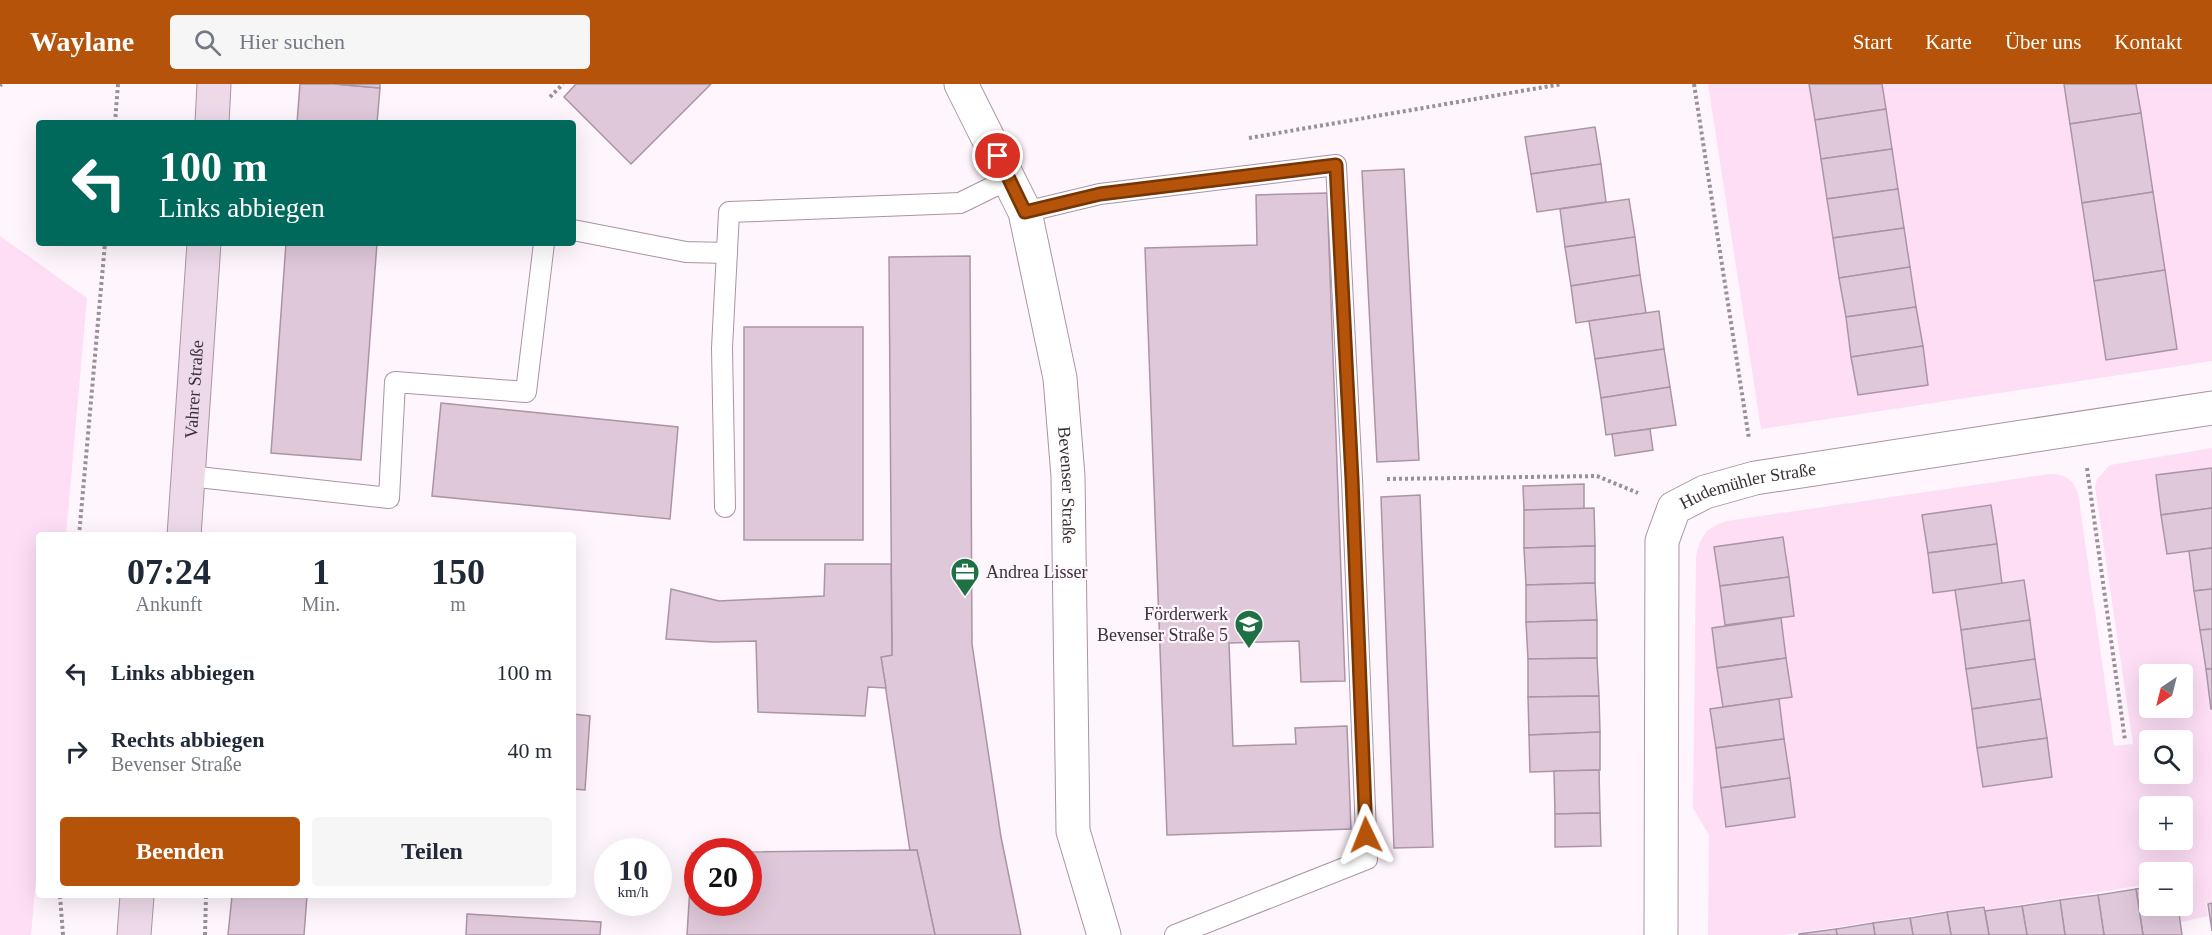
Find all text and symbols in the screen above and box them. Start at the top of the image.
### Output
search box [170,15,590,69]
text: Waylane [30,26,134,57]
icon: search [191,26,224,59]
text: Hier suchen [239,29,345,54]
text: Start [1853,30,1892,54]
text: Karte [1925,30,1972,54]
text: Über uns [2005,30,2081,54]
text: Kontakt [2114,30,2182,54]
pin [972,130,1023,181]
icon: arrive [981,139,1014,172]
icon: left [60,144,138,222]
text: 100 m [159,144,268,190]
text: Links abbiegen [159,193,325,223]
street label: Vahrer Straße [181,340,207,439]
street label: Bevenser Straße [1054,425,1079,544]
street label: Hudemühler Straße [1676,459,1817,513]
text: 07:24 [127,552,211,592]
text: 1 [312,552,330,592]
text: 150 [431,552,485,592]
office icon: Andrea Lisser [949,556,981,598]
place label: Andrea Lisser [986,562,1087,582]
text: Ankunft [136,593,202,615]
text: Min. [302,593,340,615]
text: m [450,593,466,615]
place label: Förderwerk Bevenser Straße 5 [1097,604,1228,645]
school or university icon: Förderwerk Bevenser Straße 5 [1233,608,1265,650]
icon: left [60,657,93,690]
text: Links abbiegen [111,660,255,685]
text: 100 m [496,660,552,685]
north arrow [2139,664,2193,718]
map controls [2139,664,2193,916]
text: Rechts abbiegen [111,727,264,752]
button: search [2139,730,2193,784]
icon: right [60,735,93,768]
text: 40 m [507,738,552,763]
text: Bevenser Straße [111,753,242,775]
button: + [2139,796,2193,850]
position arrow [1334,803,1398,867]
button: Beenden [60,817,300,886]
button: Teilen [312,817,552,886]
speed limit sign: 20 [684,838,762,916]
text: 10 [618,853,648,886]
button: − [2139,862,2193,916]
text: km/h [618,884,648,900]

